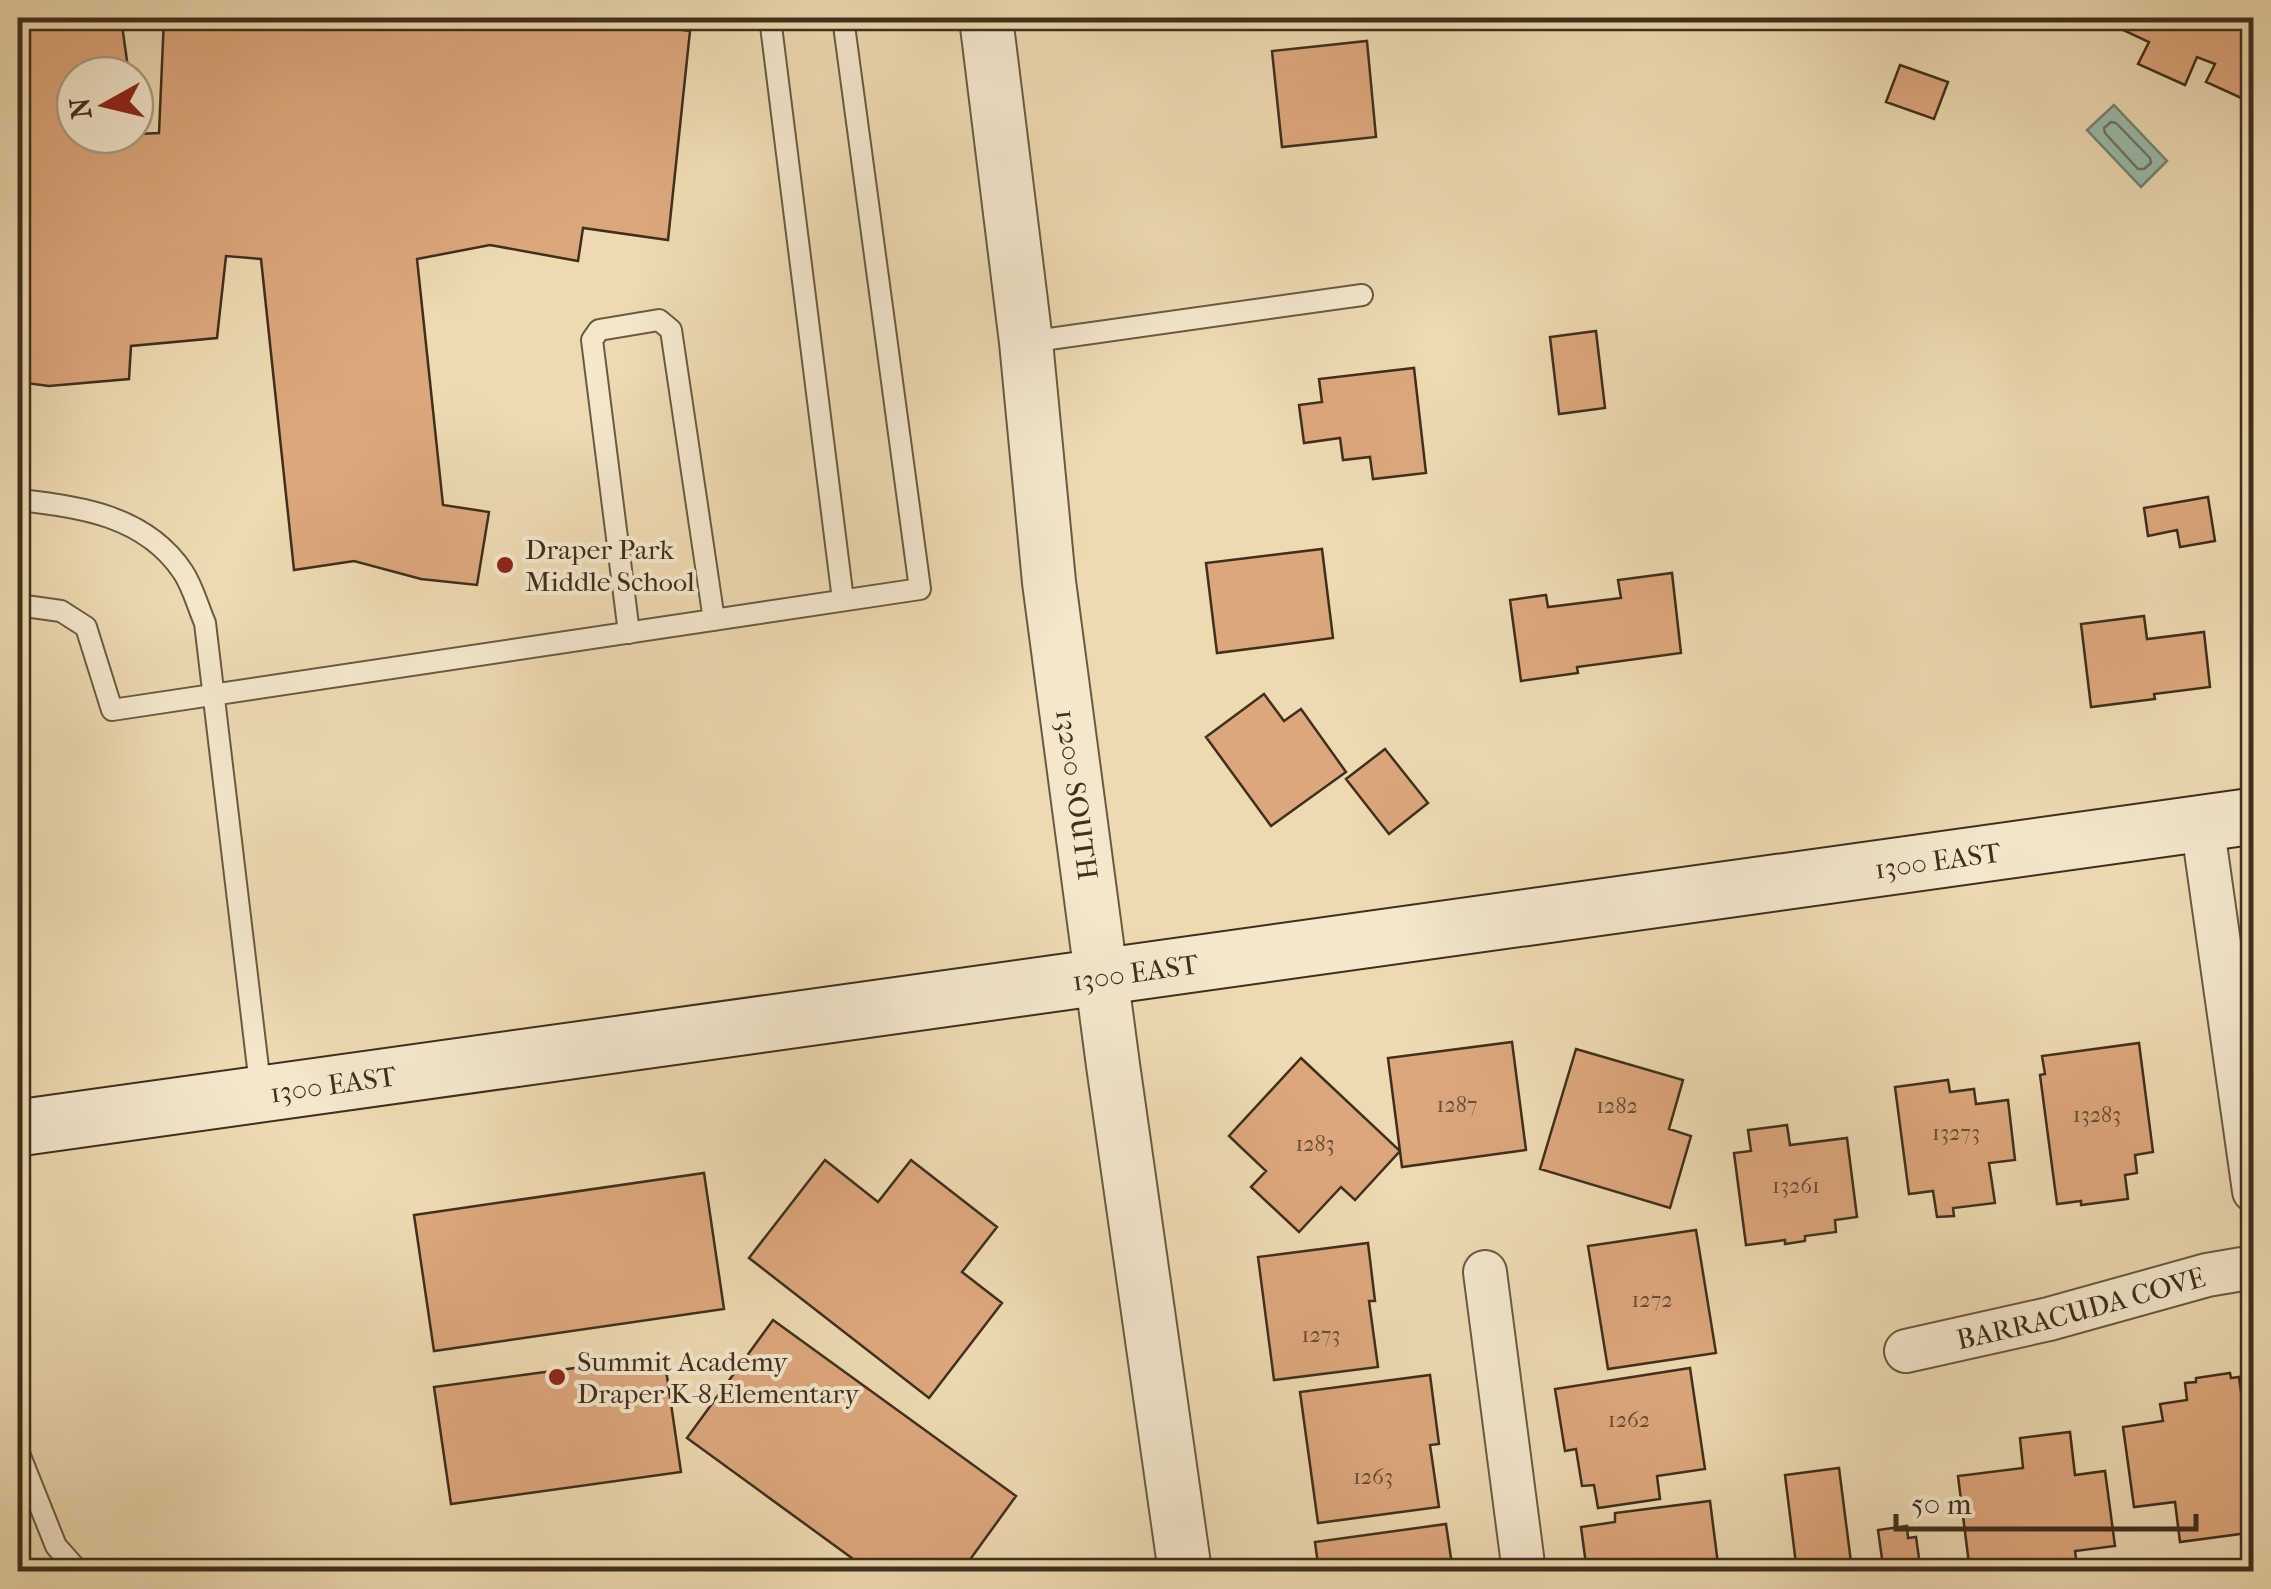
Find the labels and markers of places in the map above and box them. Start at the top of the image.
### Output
place label: Draper Park Middle School [525,533,695,598]
marker: Draper Park Middle School [494,554,516,576]
place label: Summit Academy Draper K-8 Elementary [577,1345,860,1410]
marker: Summit Academy Draper K-8 Elementary [546,1366,568,1388]

